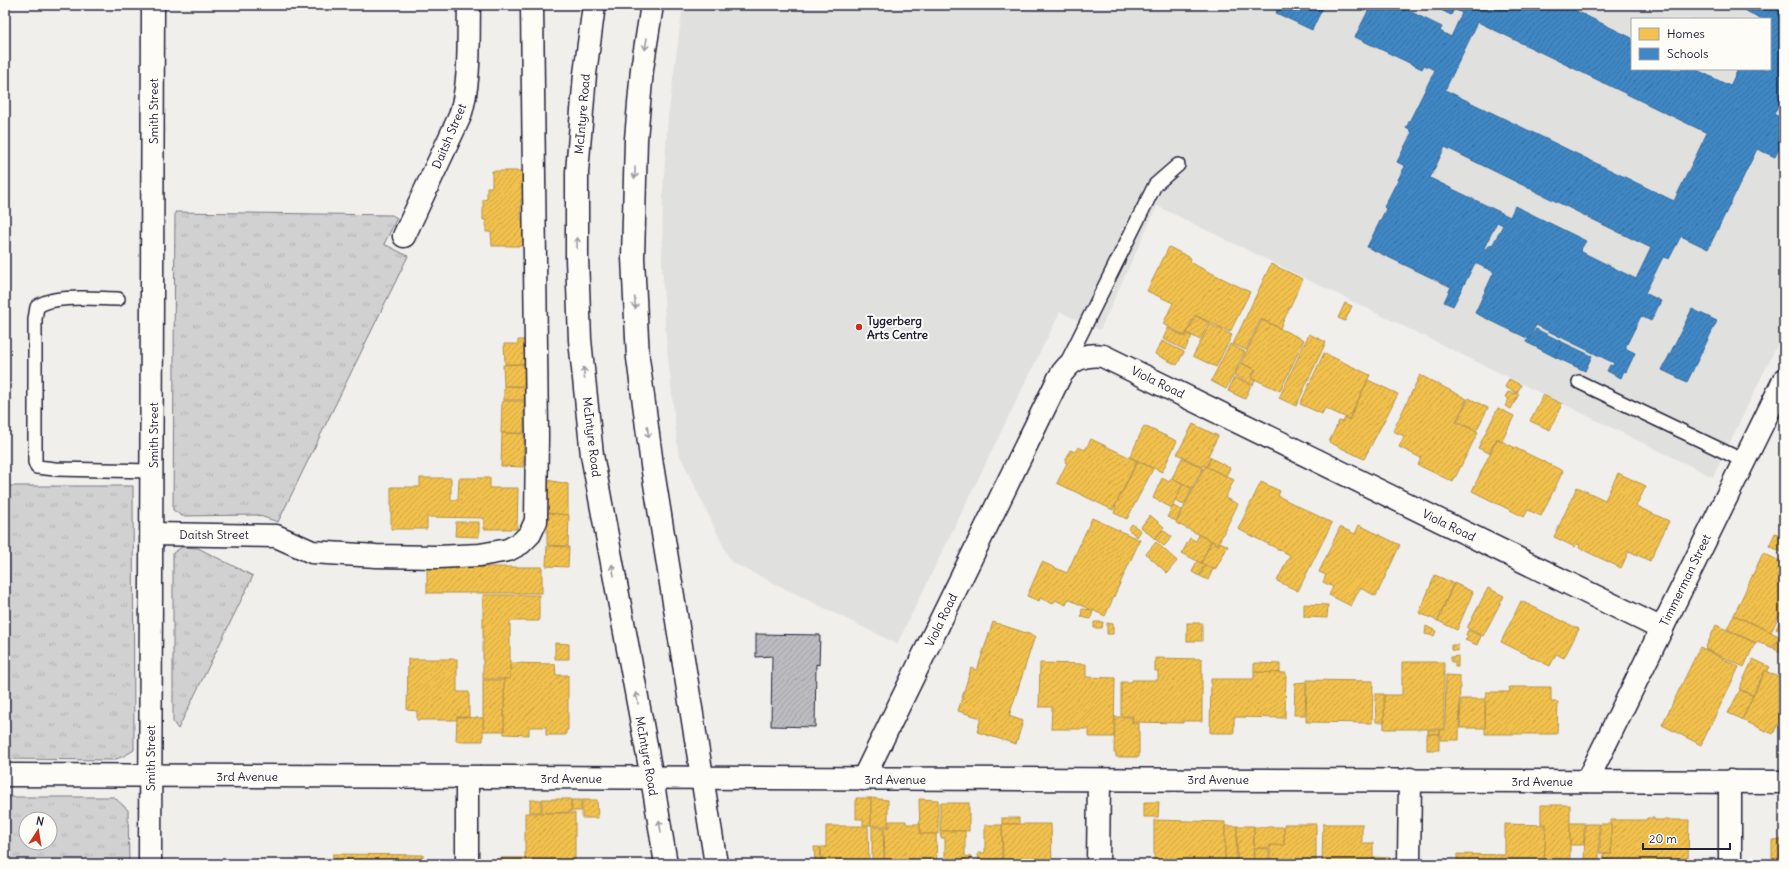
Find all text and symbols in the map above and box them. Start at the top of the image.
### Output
legend [1631,18,1771,70]
text: Homes [1667,26,1705,41]
one-way arrow [642,37,650,50]
text: Schools [1667,46,1708,61]
street label: McIntyre Road [571,73,593,155]
street label: Smith Street [146,78,161,144]
street label: Daitsh Street [429,101,469,171]
one-way arrow [631,166,639,179]
one-way arrow [573,237,581,250]
one-way arrow [631,296,639,309]
place label: Tygerberg Arts Centre [867,313,928,342]
marker: Tygerberg Arts Centre [854,322,864,332]
street label: Viola Road [1129,363,1187,401]
one-way arrow [580,367,588,380]
street label: McIntyre Road [580,396,604,478]
street label: Smith Street [146,402,161,468]
one-way arrow [644,425,651,438]
street label: Viola Road [1420,506,1478,544]
street label: Daitsh Street [179,527,249,542]
street label: Timmerman Street [1656,532,1714,628]
one-way arrow [609,564,617,577]
street label: Viola Road [922,591,960,649]
one-way arrow [633,692,641,705]
street label: McIntyre Road [633,715,661,797]
street label: Smith Street [143,725,158,791]
street label: 3rd Avenue [216,769,278,784]
street label: 3rd Avenue [540,771,602,786]
street label: 3rd Avenue [864,772,926,787]
street label: 3rd Avenue [1187,772,1249,787]
street label: 3rd Avenue [1511,774,1573,789]
north arrow [18,811,58,851]
text: N [35,814,45,829]
one-way arrow [656,819,664,832]
scale bar [1643,825,1730,851]
text: 20 m [1649,831,1677,846]

